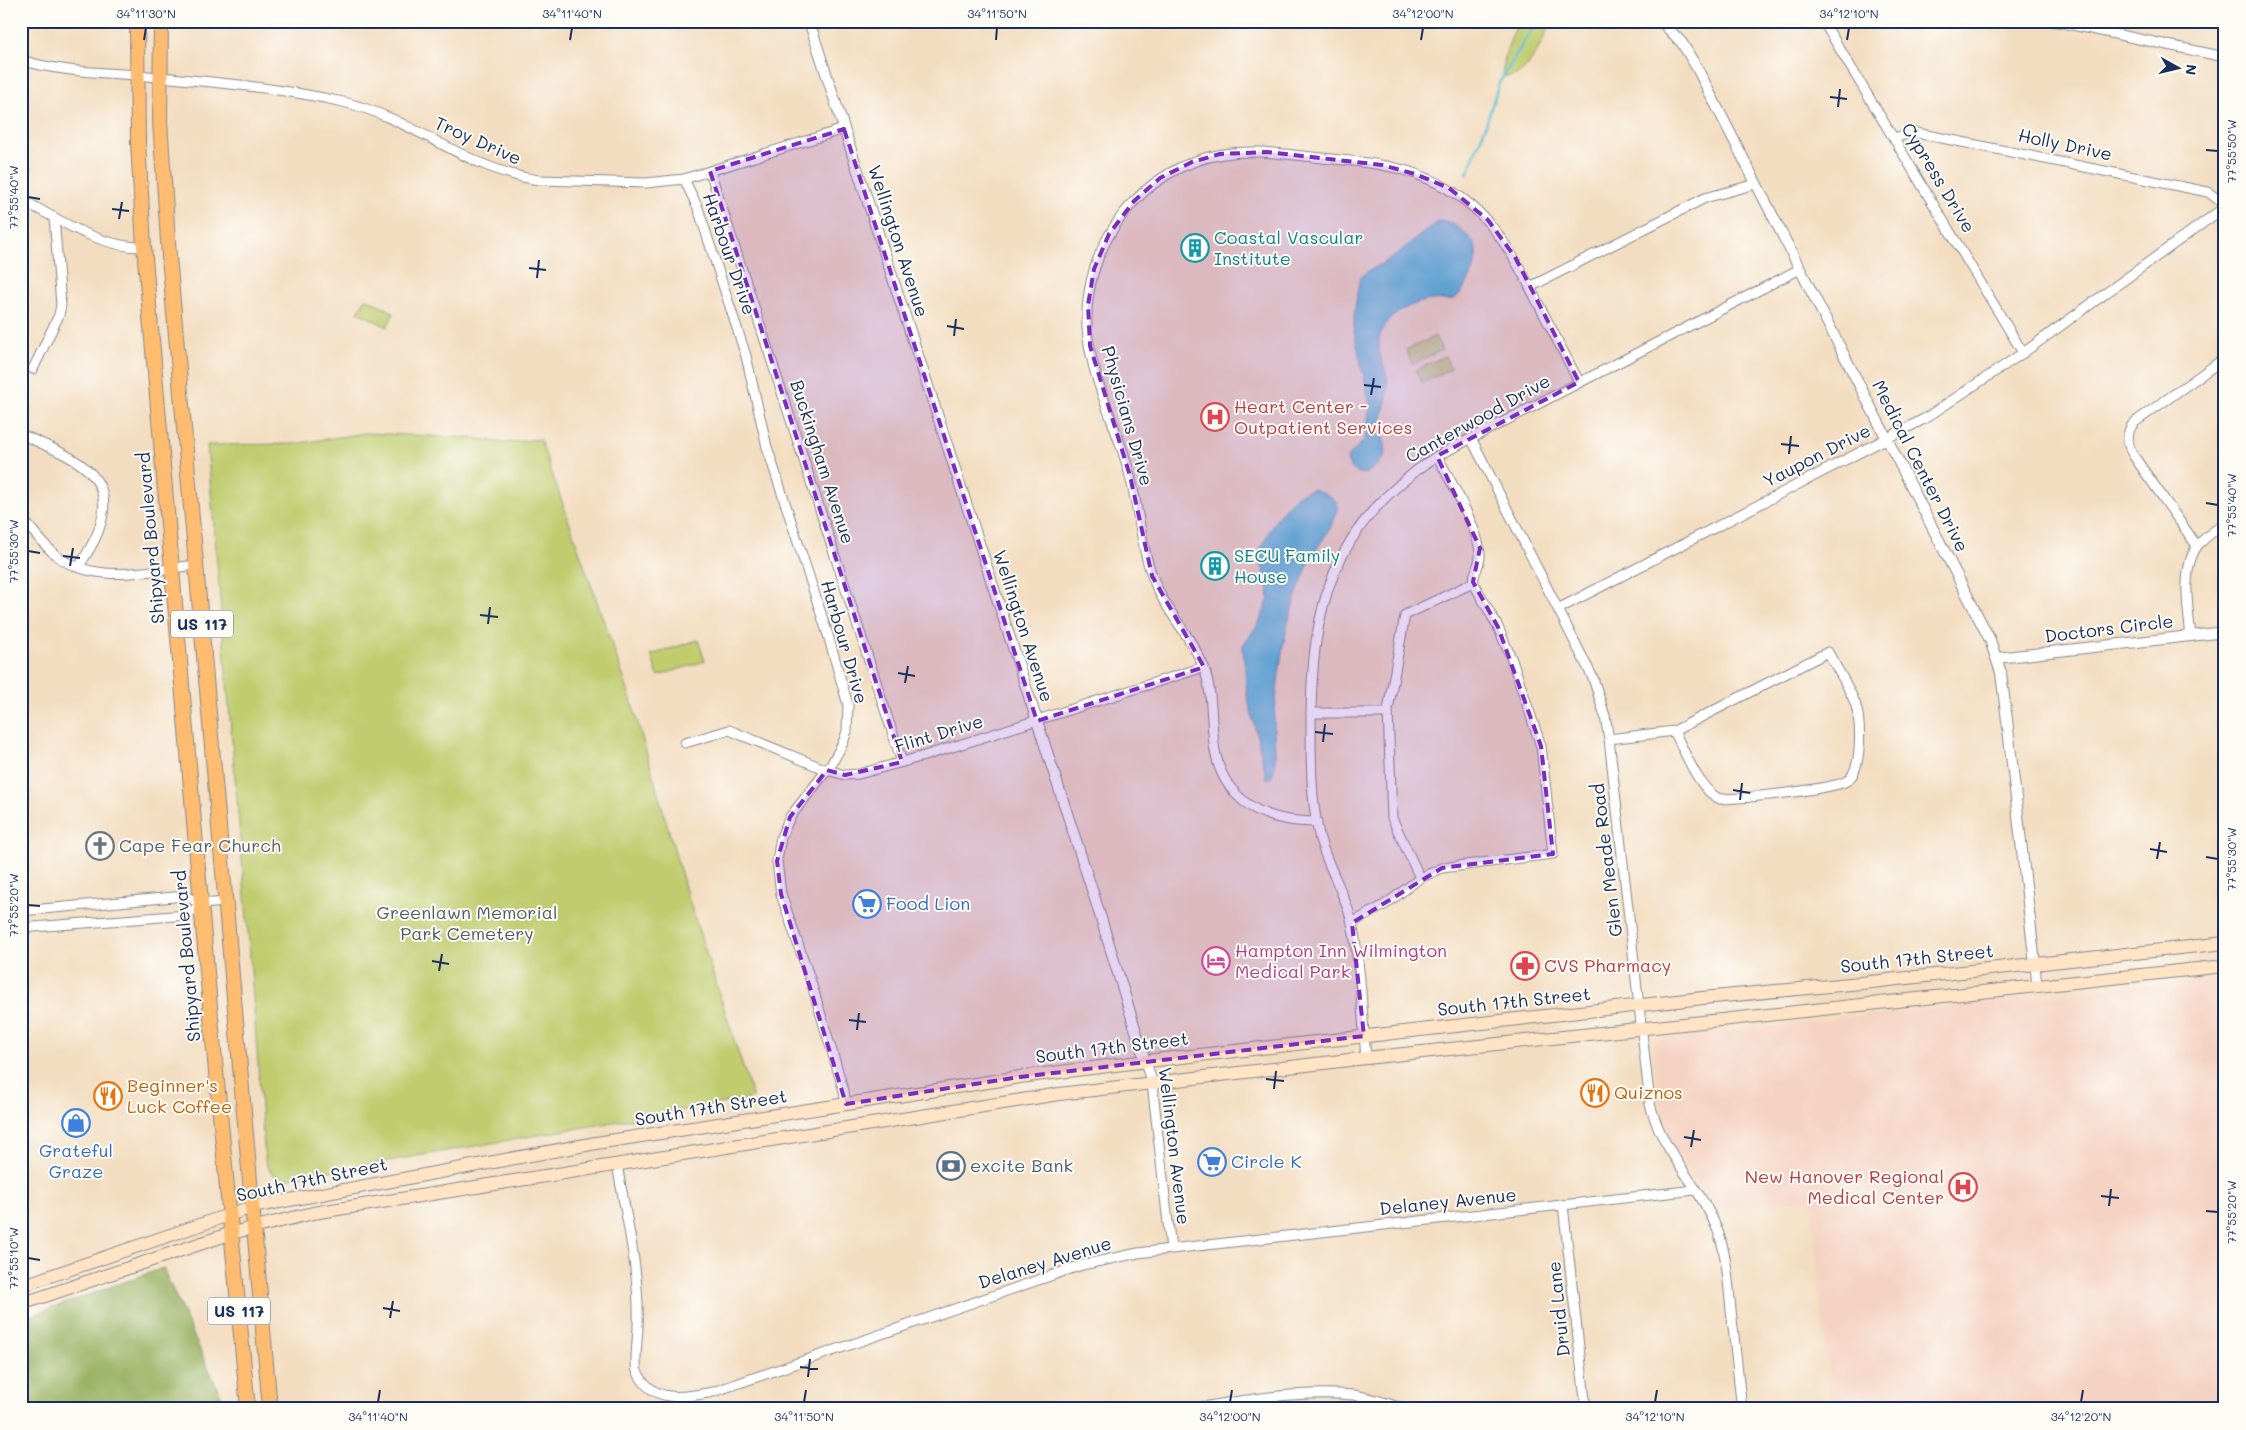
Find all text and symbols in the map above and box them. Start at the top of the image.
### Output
text: 34°11'30"N [116,5,176,21]
text: 34°11'40"N [542,5,602,21]
text: 34°11'50"N [967,5,1027,21]
text: 34°12'00"N [1392,5,1454,21]
text: 34°12'10"N [1819,5,1879,21]
north arrow [2154,42,2204,92]
text: N [2181,63,2202,76]
street label: Troy Drive [431,110,526,170]
street label: Cypress Drive [1897,118,1981,237]
text: 77°55'50"W [2223,119,2239,183]
street label: Holly Drive [2016,122,2114,166]
street label: Wellington Avenue [863,162,935,320]
text: 77°55'40"W [5,165,21,229]
street label: Harbour Drive [698,190,762,318]
place label: Coastal Vascular Institute [1214,225,1364,270]
building icon: Coastal Vascular Institute [1180,233,1210,263]
street label: Physicians Drive [1097,343,1159,488]
street label: Canterwood Drive [1401,368,1554,468]
street label: Medical Center Drive [1867,376,1975,556]
street label: Buckingham Avenue [785,377,861,547]
place label: Heart Center - Outpatient Services [1234,394,1412,439]
hospital icon: Heart Center - Outpatient Services [1200,402,1230,432]
street label: Yaupon Drive [1759,418,1875,493]
street label: Shipyard Boulevard [131,451,169,625]
text: 77°55'40"W [2223,473,2239,537]
text: 77°55'30"W [5,519,21,583]
place label: SECU Family House [1234,543,1340,588]
street label: Wellington Avenue [988,547,1060,705]
building icon: SECU Family House [1200,551,1230,581]
street label: Harbour Drive [816,577,874,706]
street label: Doctors Circle [2043,608,2175,648]
road number: US 117 [171,610,233,638]
street label: Flint Drive [892,708,986,758]
street label: Glen Meade Road [1585,782,1627,938]
text: 77°55'30"W [2223,827,2239,891]
church icon: Cape Fear Church [85,831,115,861]
place label: Cape Fear Church [119,833,281,857]
street label: Shipyard Boulevard [167,869,205,1043]
text: 77°55'20"W [5,873,21,937]
supermarket icon: Food Lion [852,889,882,919]
place label: Food Lion [886,891,970,915]
park label: Greenlawn Memorial Park Cemetery [377,900,557,945]
place label: Hampton Inn Wilmington Medical Park [1235,938,1447,983]
street label: South 17th Street [1839,938,1995,978]
hotel icon: Hampton Inn Wilmington Medical Park [1201,946,1231,976]
pharmacy icon: CVS Pharmacy [1510,951,1540,981]
place label: CVS Pharmacy [1544,953,1671,977]
street label: South 17th Street [1436,981,1592,1021]
street label: South 17th Street [1034,1026,1190,1068]
street label: Wellington Avenue [1153,1066,1197,1226]
place label: Beginner's Luck Coffee [127,1073,232,1118]
restaurant icon: Quiznos [1580,1078,1610,1108]
place label: Quiznos [1614,1080,1683,1104]
restaurant icon: Beginner's Luck Coffee [93,1081,123,1111]
street label: South 17th Street [633,1083,789,1131]
shop icon: Grateful Graze [61,1108,91,1138]
place label: Grateful Graze [39,1138,113,1183]
supermarket icon: Circle K [1197,1147,1227,1177]
place label: Circle K [1231,1149,1301,1173]
street label: South 17th Street [234,1151,389,1207]
bank icon: excite Bank [936,1151,966,1181]
place label: excite Bank [970,1153,1073,1177]
place label: New Hanover Regional Medical Center [1745,1164,1944,1209]
hospital icon: New Hanover Regional Medical Center [1948,1172,1978,1202]
text: 77°55'20"W [2223,1180,2239,1244]
street label: Delaney Avenue [1378,1182,1518,1220]
text: 77°55'10"W [5,1227,21,1289]
street label: Delaney Avenue [975,1230,1114,1294]
street label: Druid Lane [1541,1260,1575,1358]
road number: US 117 [208,1298,270,1324]
text: 34°11'40"N [348,1408,408,1424]
text: 34°11'50"N [774,1408,834,1424]
text: 34°12'00"N [1199,1408,1261,1424]
text: 34°12'10"N [1625,1408,1685,1424]
text: 34°12'20"N [2051,1408,2111,1424]

